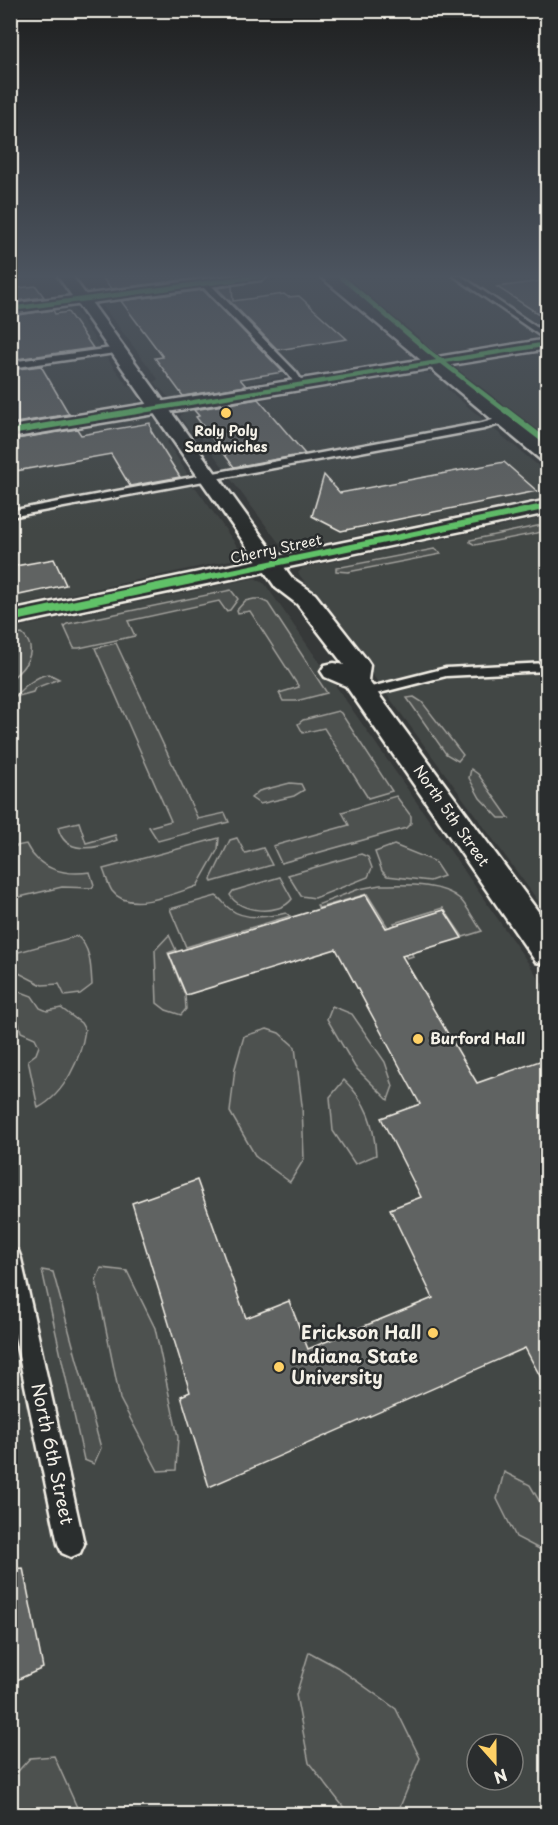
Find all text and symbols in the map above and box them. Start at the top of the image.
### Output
marker: Roly Poly Sandwiches [219,406,233,420]
place label: Roly Poly Sandwiches [184,420,268,457]
street label: Cherry Street [228,529,324,568]
street label: North 5th Street [409,760,496,871]
place label: Burford Hall [430,1026,525,1049]
marker: Burford Hall [411,1032,425,1046]
place label: Erickson Hall [301,1318,421,1345]
marker: Erickson Hall [426,1326,440,1340]
place label: Indiana State University [291,1342,418,1390]
marker: Indiana State University [272,1360,286,1374]
street label: North 6th Street [25,1380,82,1527]
north arrow [465,1732,525,1792]
text: N [491,1763,511,1790]

